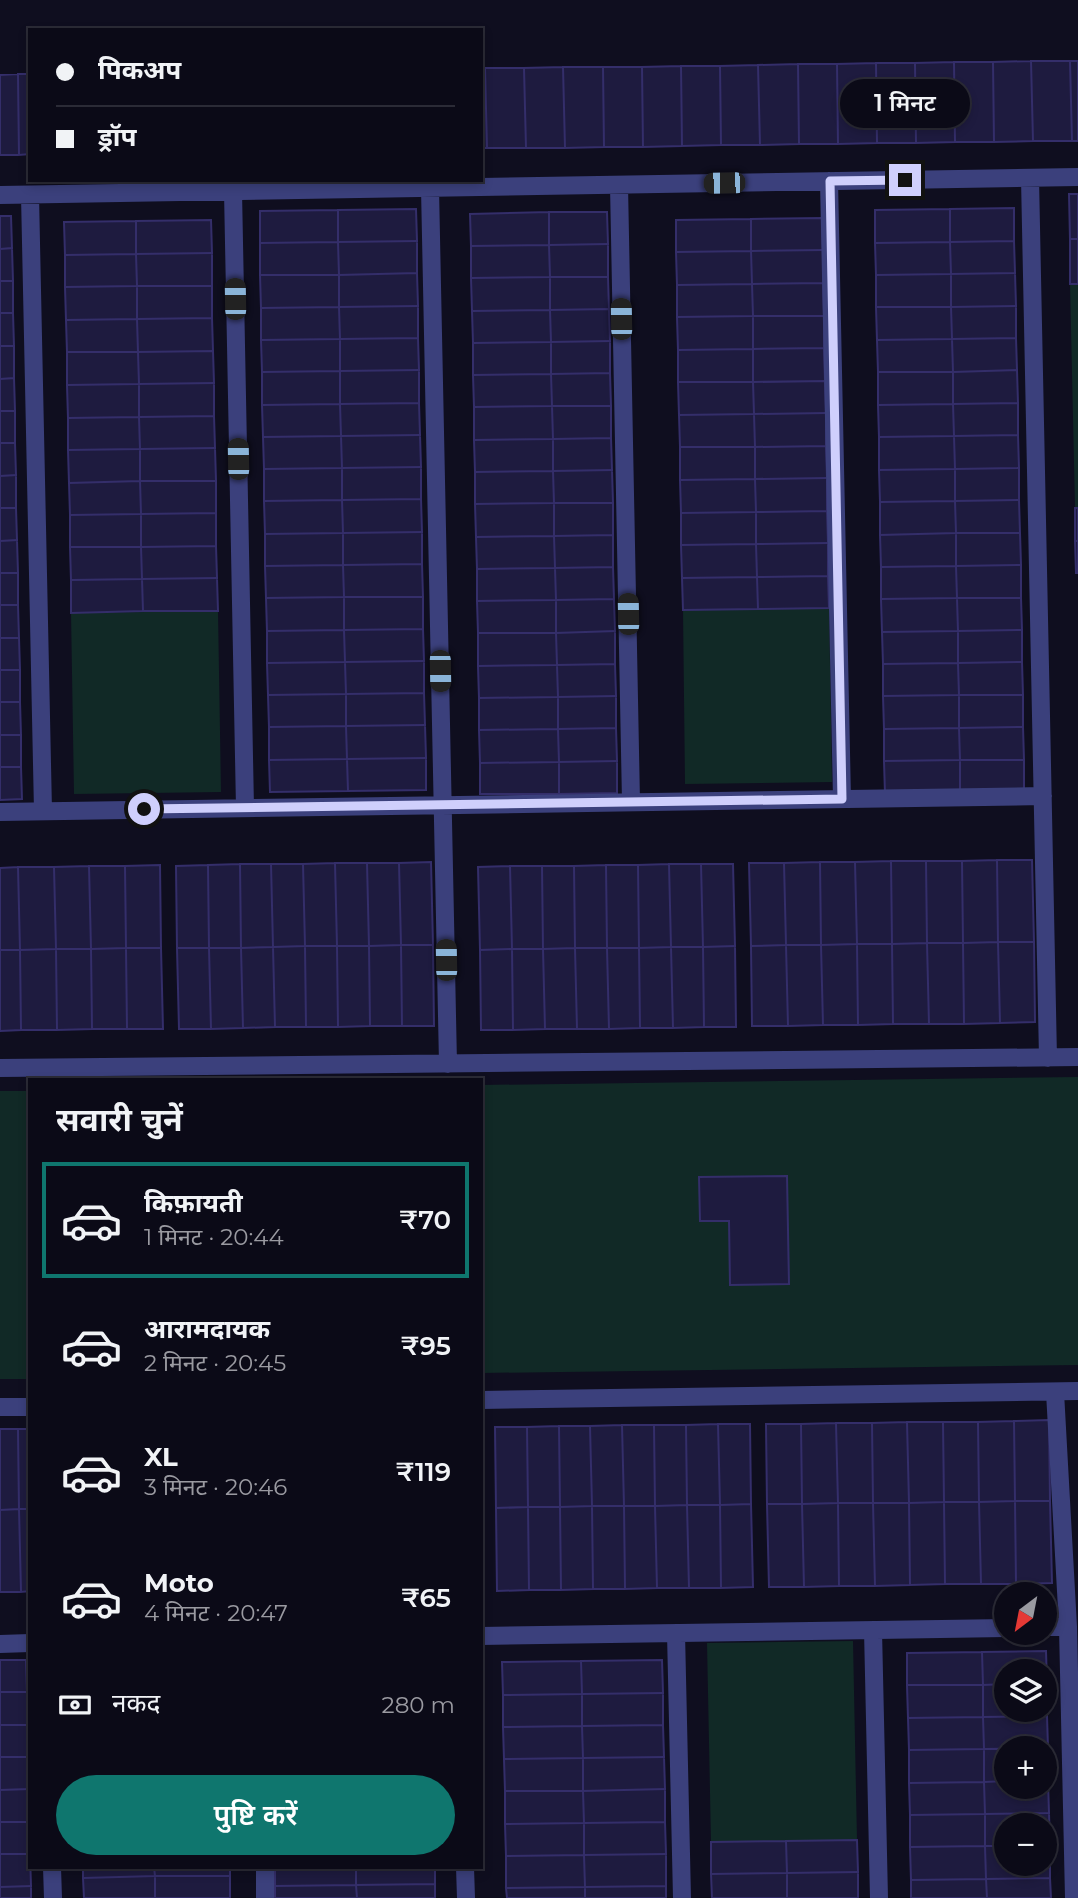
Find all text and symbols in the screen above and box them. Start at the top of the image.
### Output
text: पिकअप [98,54,181,86]
callout: 1 मिनट [840,78,970,128]
text: 1 मिनट [874,89,936,117]
text: ड्रॉप [98,121,136,153]
route end [889,164,921,196]
car [703,172,746,194]
car [225,278,246,320]
car [611,298,632,340]
car [228,438,249,480]
car [618,593,639,635]
car [430,650,451,692]
route start [128,793,160,825]
car [436,939,457,981]
text: सवारी चुनें [56,1100,183,1139]
text: किफ़ायती [144,1187,243,1219]
icon: car [60,1189,123,1252]
text: ₹70 [399,1204,451,1236]
text: 1 मिनट · 20:44 [144,1223,284,1251]
text: आरामदायक [144,1313,270,1345]
icon: car [60,1315,123,1378]
text: ₹95 [401,1330,451,1362]
text: 2 मिनट · 20:45 [144,1349,286,1377]
icon: car [60,1441,123,1504]
text: XL [144,1441,178,1473]
text: ₹119 [396,1456,451,1488]
text: 3 मिनट · 20:46 [144,1473,287,1501]
icon: car [60,1567,123,1630]
text: Moto [144,1567,214,1599]
text: ₹65 [401,1582,451,1614]
north arrow [994,1582,1057,1645]
map controls [994,1582,1057,1876]
text: 4 मिनट · 20:47 [144,1599,288,1627]
button: layers [994,1659,1057,1722]
icon: cash [56,1686,94,1724]
text: नकद [112,1687,160,1719]
text: 280 m [382,1691,455,1719]
button: + [994,1736,1057,1799]
button: पुष्टि करें [56,1775,455,1855]
button: − [994,1813,1057,1876]

